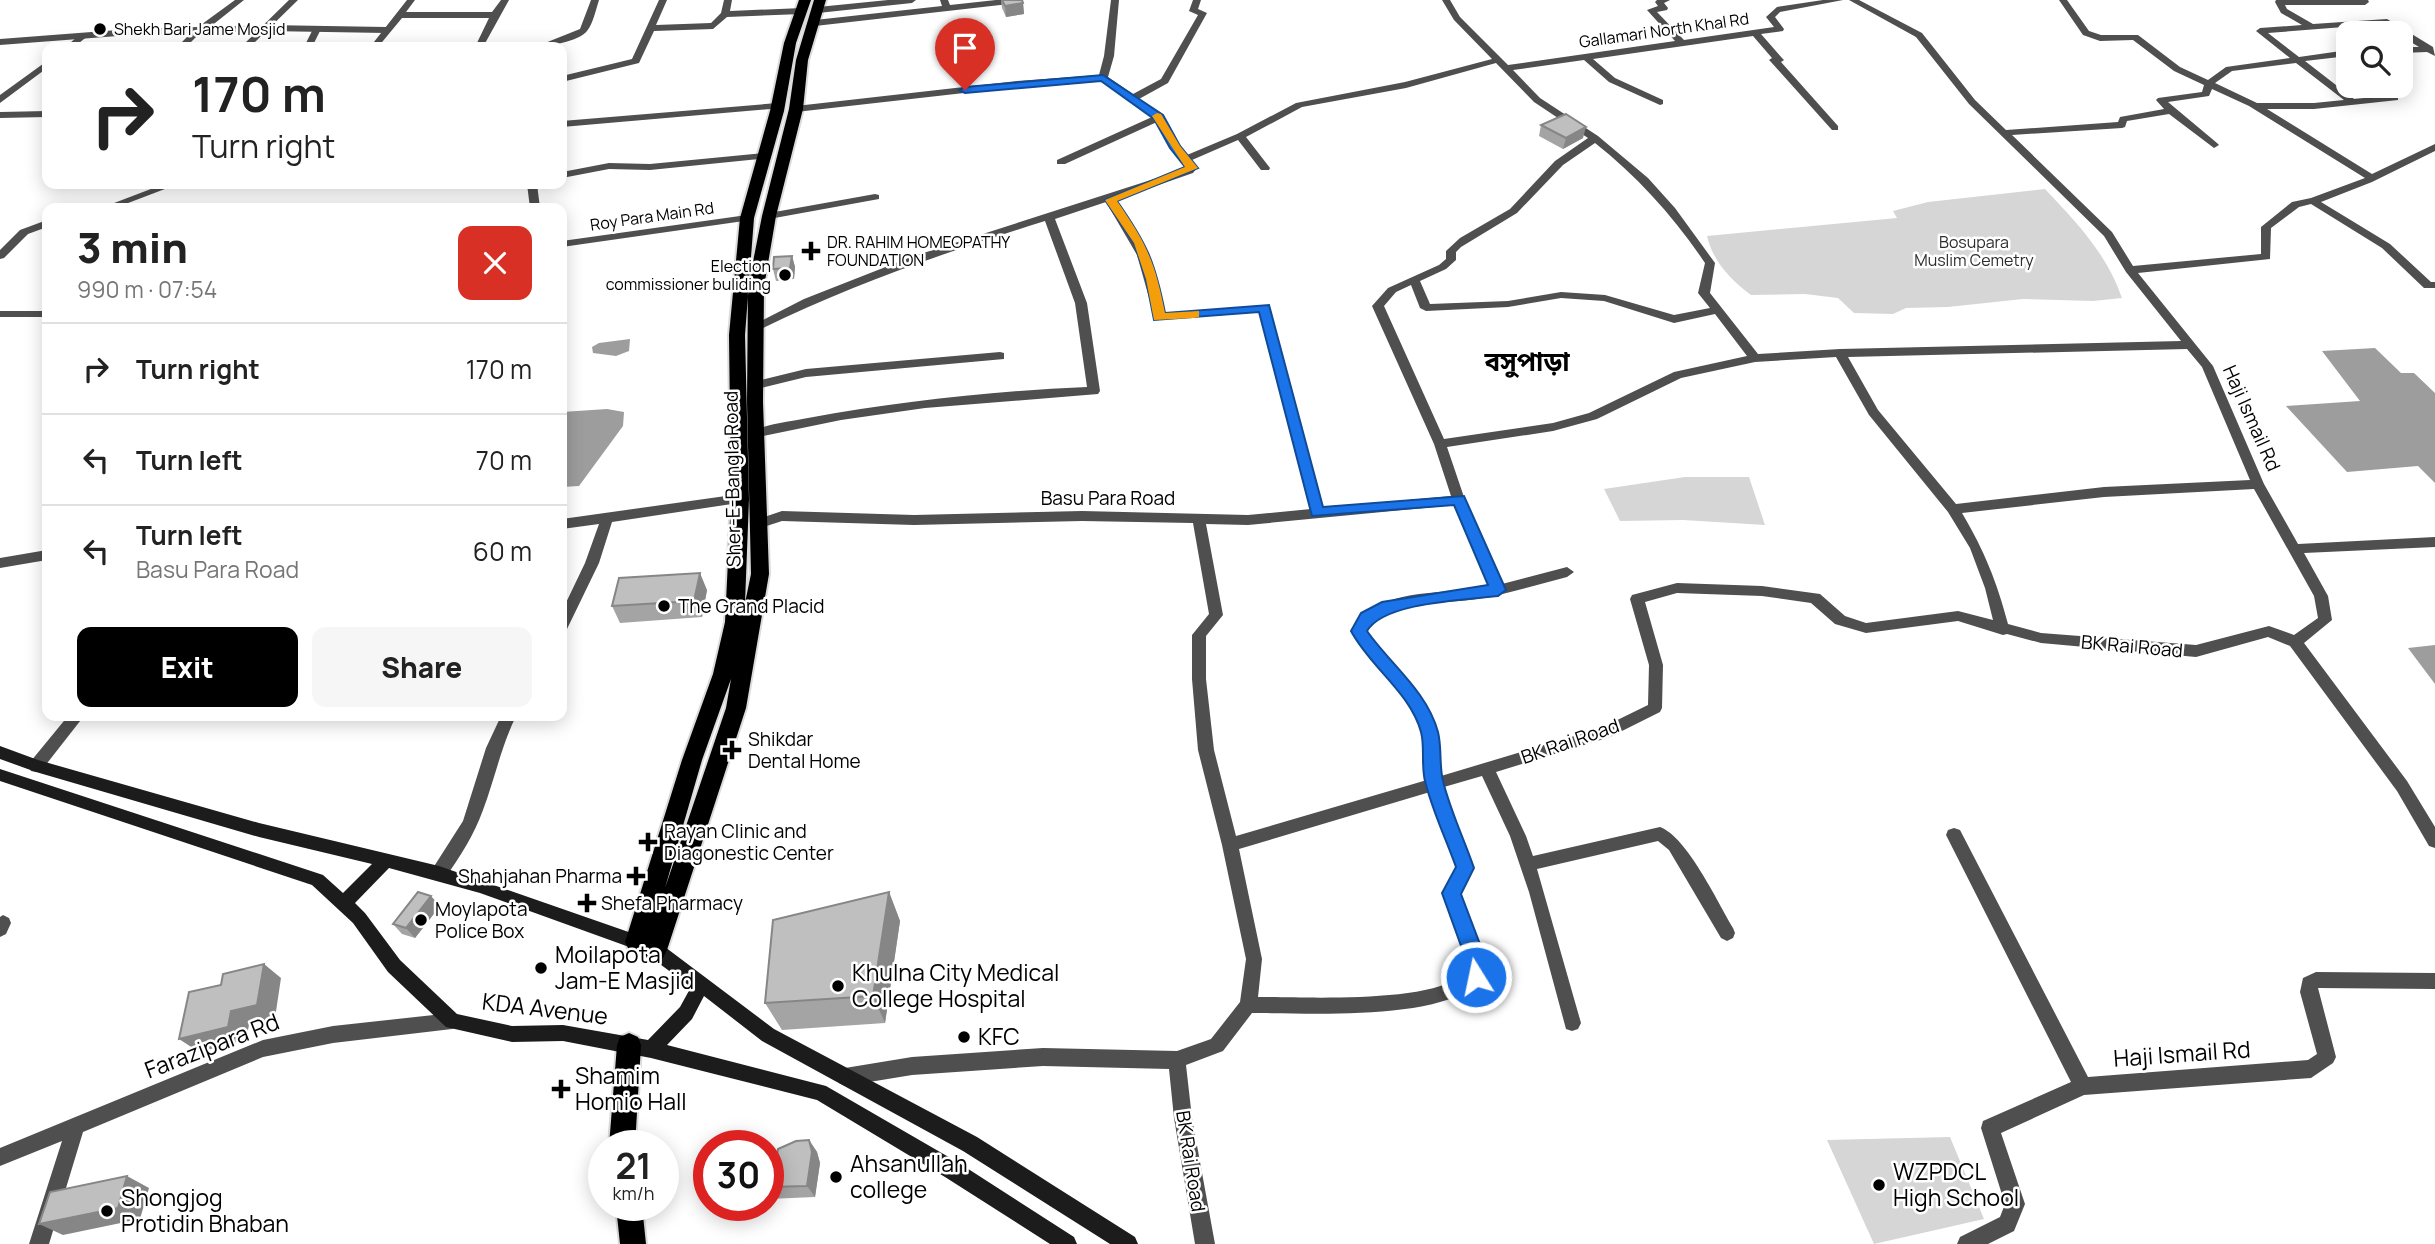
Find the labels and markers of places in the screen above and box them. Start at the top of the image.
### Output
place label: Shekh Bari Jame Mosjid [114,18,286,40]
pin [935,18,995,90]
marker: Shekh Bari Jame Mosjid [92,21,108,37]
place label: DR. RAHIM HOMEOPATHY FOUNDATION [827,231,1010,271]
marker: DR. RAHIM HOMEOPATHY FOUNDATION [801,241,821,261]
place label: Election commissioner buliding [606,255,771,295]
marker: Election commissioner buliding [777,267,793,283]
place label: The Grand Placid [678,593,825,619]
marker: The Grand Placid [656,598,672,614]
place label: Shikdar Dental Home [748,726,861,774]
marker: Shikdar Dental Home [722,740,742,760]
place label: Rayan Clinic and Diagonestic Center [664,818,834,866]
marker: Rayan Clinic and Diagonestic Center [638,832,658,852]
place label: Shahjahan Pharma [458,863,622,889]
marker: Shahjahan Pharma [628,868,644,884]
place label: Shefa Pharmacy [601,890,743,916]
marker: Shefa Pharmacy [579,895,595,911]
place label: Moylapota Police Box [435,896,528,944]
marker: Moylapota Police Box [413,912,429,928]
place label: Moilapota Jam-E Masjid [555,938,694,996]
place label: Khulna City Medical College Hospital [852,956,1059,1014]
marker: Moilapota Jam-E Masjid [533,960,549,976]
marker: Khulna City Medical College Hospital [830,978,846,994]
place label: KFC [978,1020,1020,1052]
marker: KFC [956,1029,972,1045]
place label: Shamim Homio Hall [575,1059,687,1117]
marker: Shamim Homio Hall [553,1081,569,1097]
place label: Ahsanullah college [850,1147,968,1205]
place label: WZPDCL High School [1893,1155,2019,1213]
marker: Ahsanullah college [828,1169,844,1185]
marker: WZPDCL High School [1871,1177,1887,1193]
place label: Shongjog Protidin Bhaban [121,1181,289,1239]
marker: Shongjog Protidin Bhaban [99,1203,115,1219]

